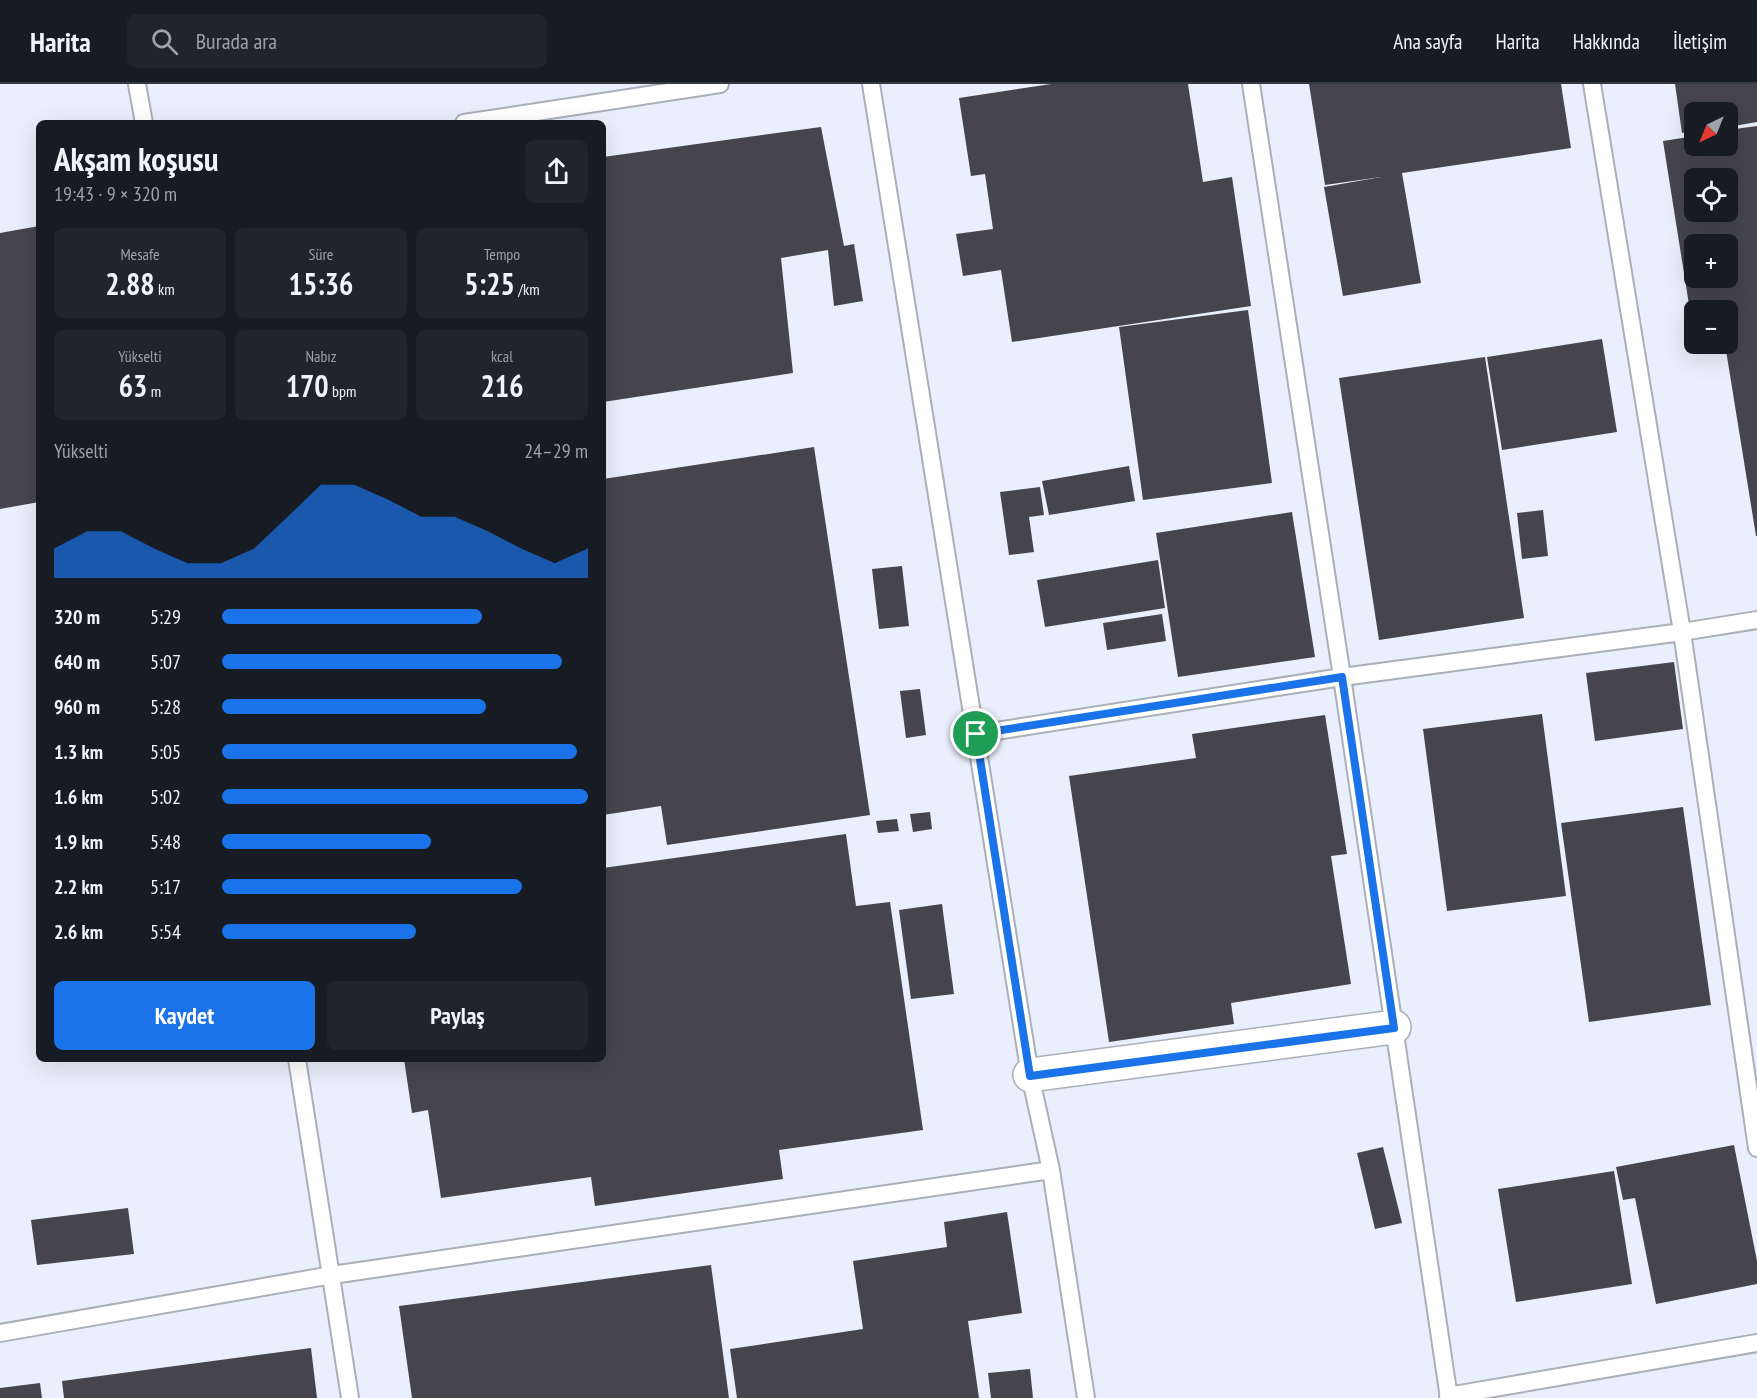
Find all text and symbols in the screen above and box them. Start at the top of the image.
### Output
search box [127,14,547,68]
text: Harita [30,23,91,60]
icon: search [148,25,181,58]
text: Burada ara [196,27,277,55]
text: Ana sayfa [1393,28,1462,55]
text: Harita [1495,28,1540,55]
text: Hakkında [1573,28,1640,55]
text: İletişim [1673,28,1727,55]
north arrow [1684,102,1738,156]
map controls [1684,102,1738,354]
text: Akşam koşusu [54,137,218,180]
button: share [525,140,588,203]
button: locate [1684,168,1738,222]
text: 19:43 · 9 × 320 m [54,181,177,207]
button: + [1684,234,1738,288]
text: Mesafe [120,244,160,264]
text: Süre [309,244,333,264]
text: Tempo [484,244,520,264]
text: 2.88 [105,264,155,303]
text: 15:36 [289,264,353,303]
text: 5:25 [464,264,515,303]
text: km [155,279,175,299]
text: /km [515,279,540,299]
button: − [1684,300,1738,354]
text: Yükselti [118,346,162,366]
text: Nabız [305,346,337,366]
text: kcal [491,346,513,366]
text: 63 [119,366,147,405]
text: 170 [286,366,329,405]
text: 216 [480,366,524,405]
text: m [147,381,161,401]
text: bpm [329,381,356,401]
text: Yükselti [54,438,108,464]
text: 24–29 m [524,438,588,464]
text: 320 m [54,604,100,630]
text: 5:29 [150,604,181,630]
text: 640 m [54,649,100,675]
text: 5:07 [150,649,181,675]
text: 960 m [54,694,100,720]
text: 5:28 [150,694,181,720]
pin [950,708,1001,759]
icon: arrive [959,717,992,750]
text: 1.3 km [54,739,103,765]
text: 5:05 [150,739,181,765]
text: 1.6 km [54,784,103,810]
text: 5:02 [150,784,181,810]
text: 1.9 km [54,829,103,855]
text: 5:48 [150,829,181,855]
text: 2.2 km [54,874,103,900]
text: 5:17 [150,874,181,900]
text: 2.6 km [54,919,103,945]
text: 5:54 [150,919,181,945]
button: Kaydet [54,981,315,1050]
button: Paylaş [327,981,588,1050]

